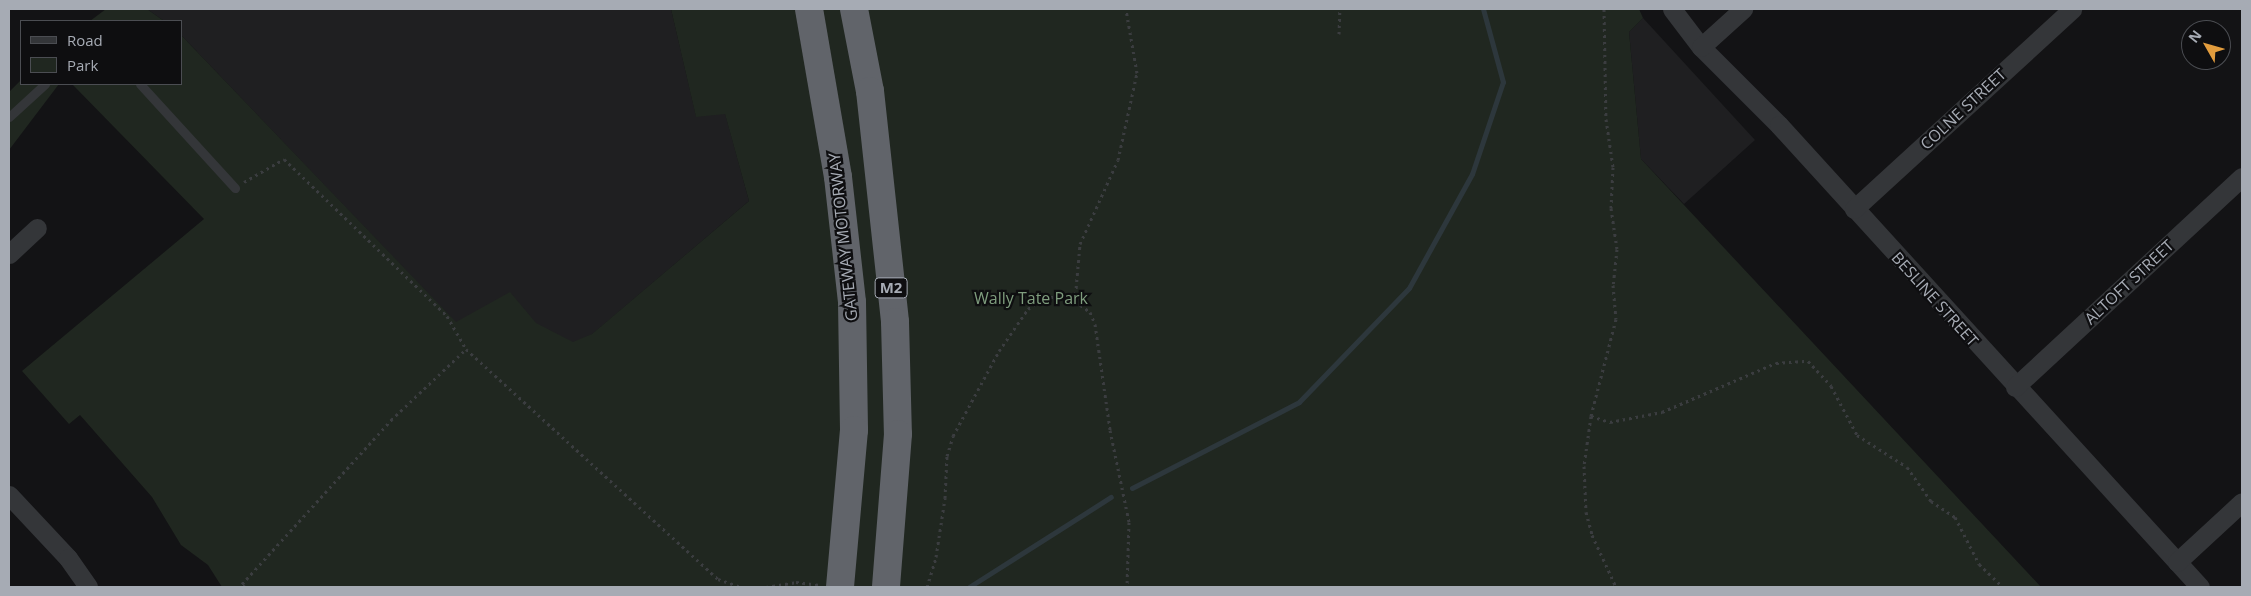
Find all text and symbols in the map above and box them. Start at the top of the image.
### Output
legend [20,20,182,85]
north arrow [2181,20,2231,70]
text: N [2184,26,2206,46]
text: Road [67,30,103,50]
text: Park [67,55,98,75]
street label: COLNE STREET [1916,64,2010,154]
street label: GATEWAY MOTORWAY [825,152,861,322]
street label: ALTOFT STREET [2080,236,2178,328]
street label: BESLINE STREET [1888,248,1982,350]
road number: M2 [874,276,908,300]
park label: Wally Tate Park [974,288,1088,308]

